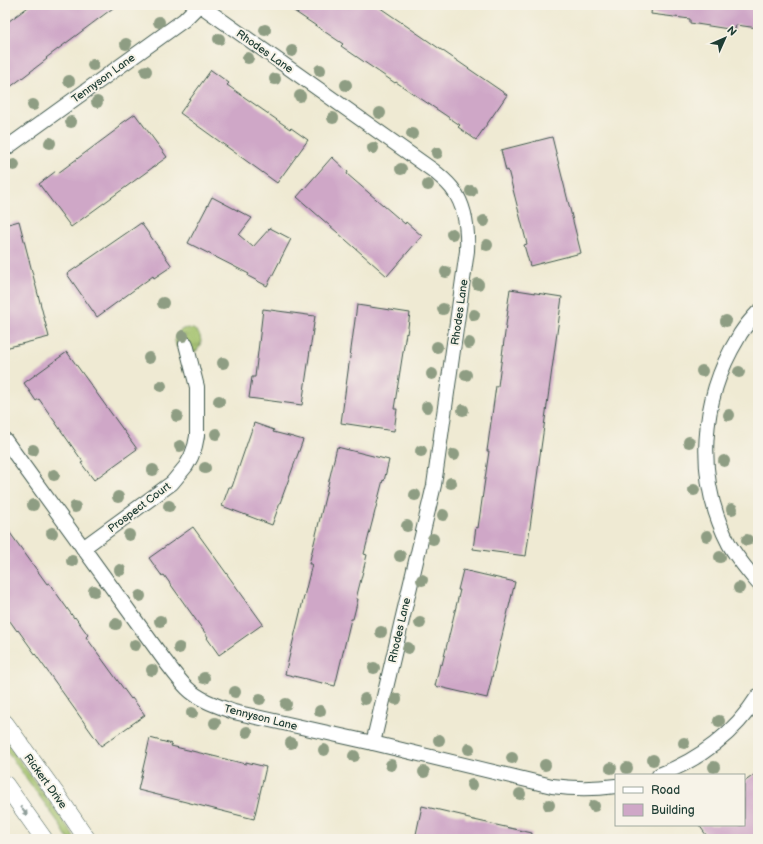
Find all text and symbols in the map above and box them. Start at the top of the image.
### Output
north arrow [705,18,745,58]
text: N [724,24,739,39]
street label: Rhodes Lane [234,27,296,76]
street label: Tennyson Lane [69,51,138,106]
street label: Rhodes Lane [448,278,471,346]
street label: Prospect Court [105,479,174,535]
street label: Rhodes Lane [386,596,413,664]
street label: Tennyson Lane [223,702,299,733]
street label: Rickert Drive [21,751,70,811]
legend [615,774,745,826]
text: Road [651,783,680,798]
text: Building [651,803,695,818]
one-way arrow [20,806,28,817]

